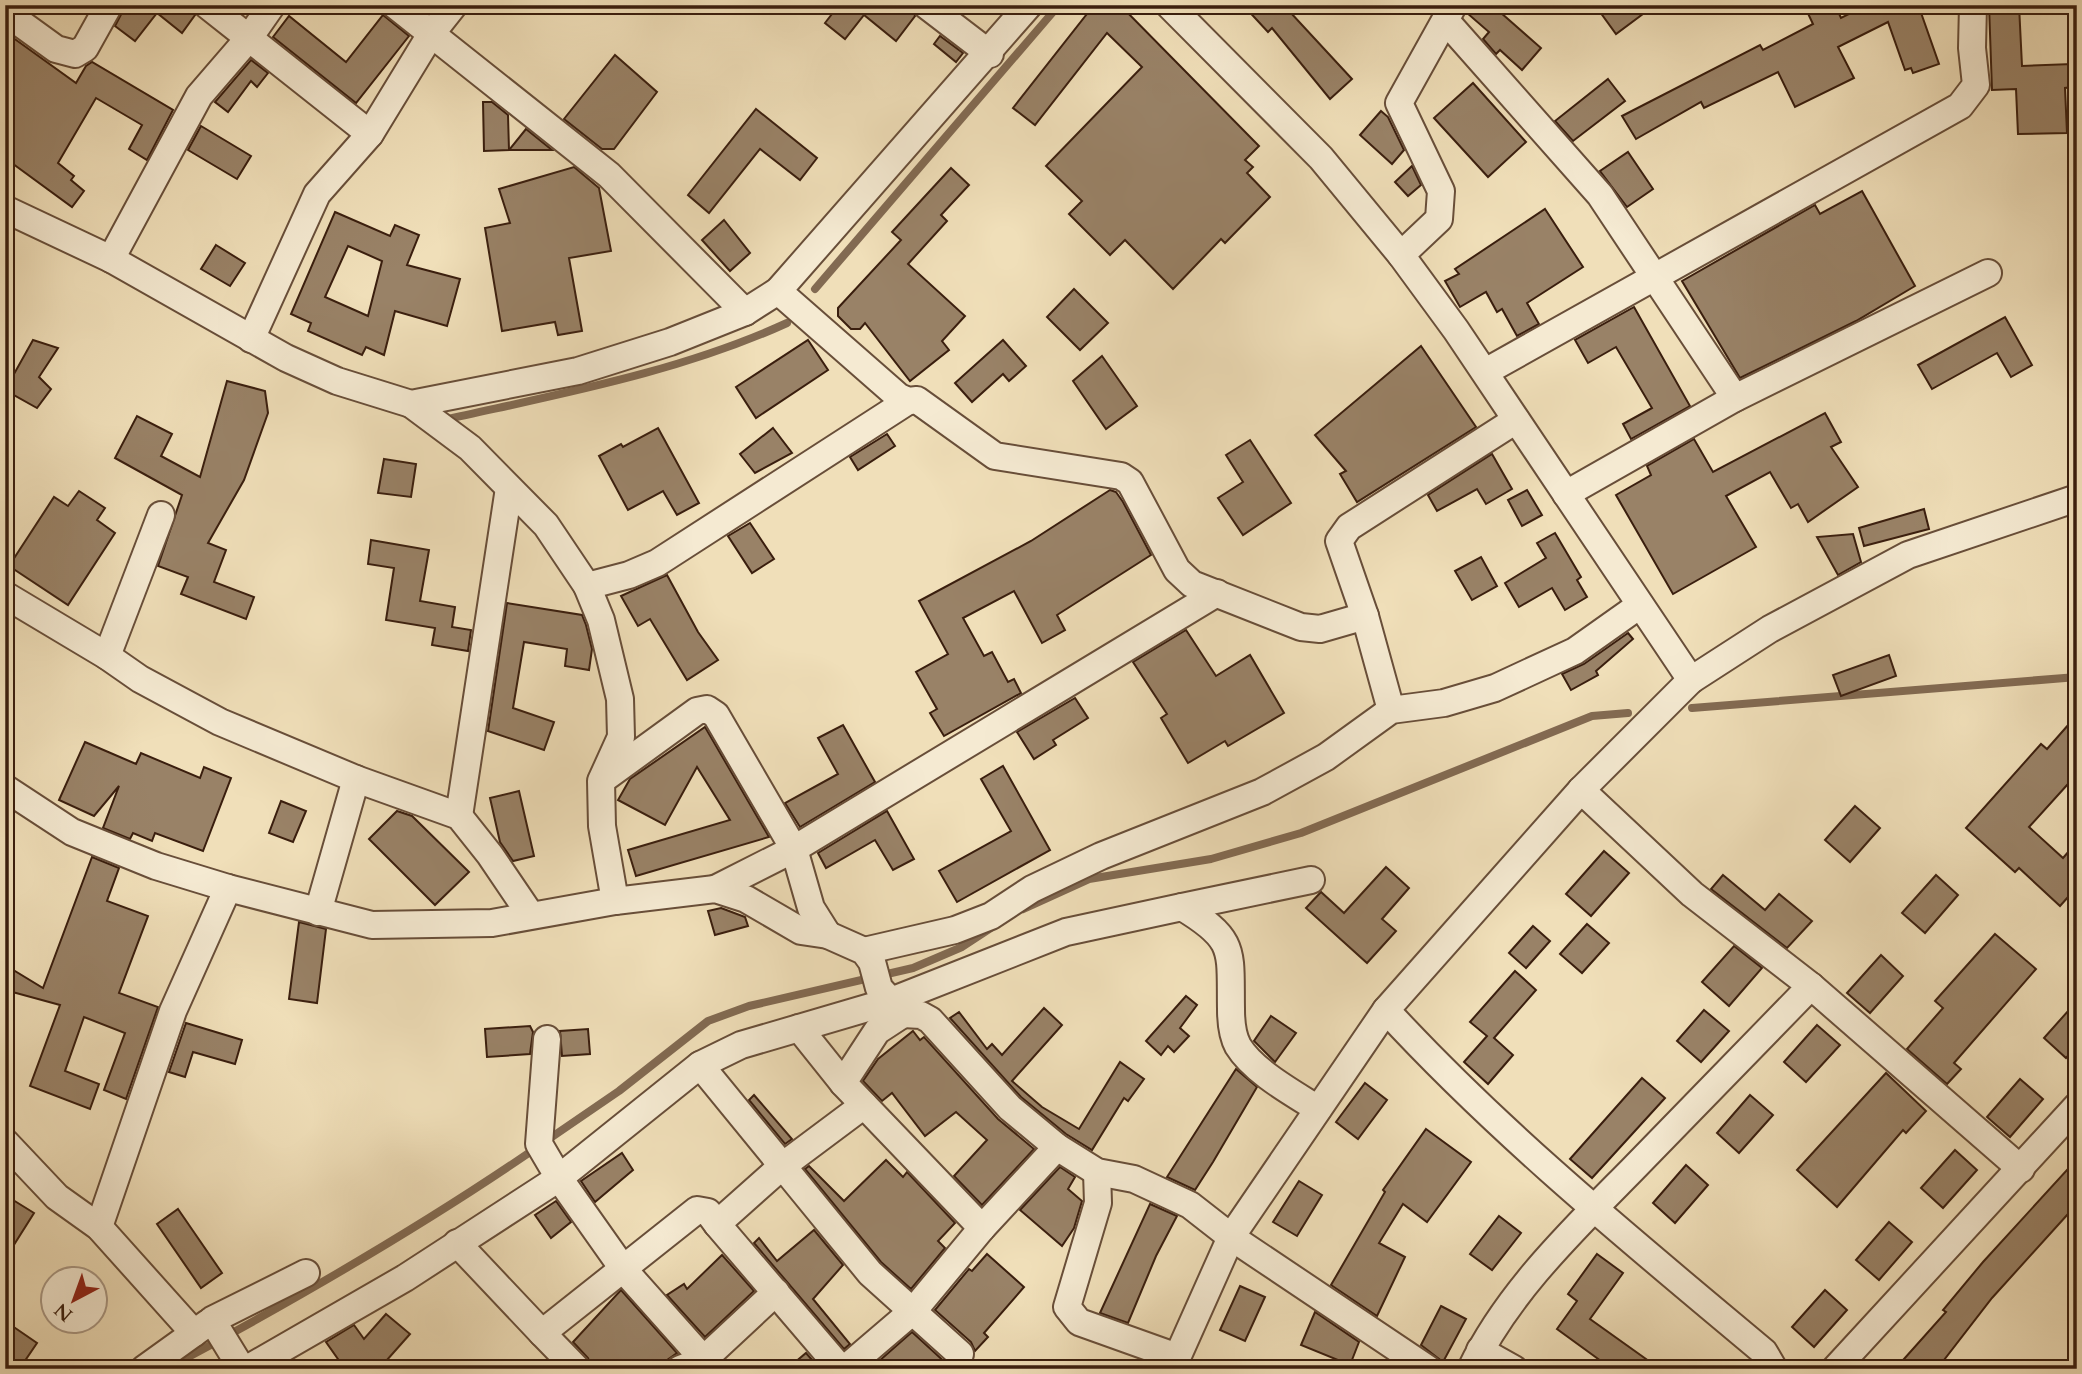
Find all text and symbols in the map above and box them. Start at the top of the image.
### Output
north arrow [38,1266,108,1336]
text: N [48,1297,78,1327]

